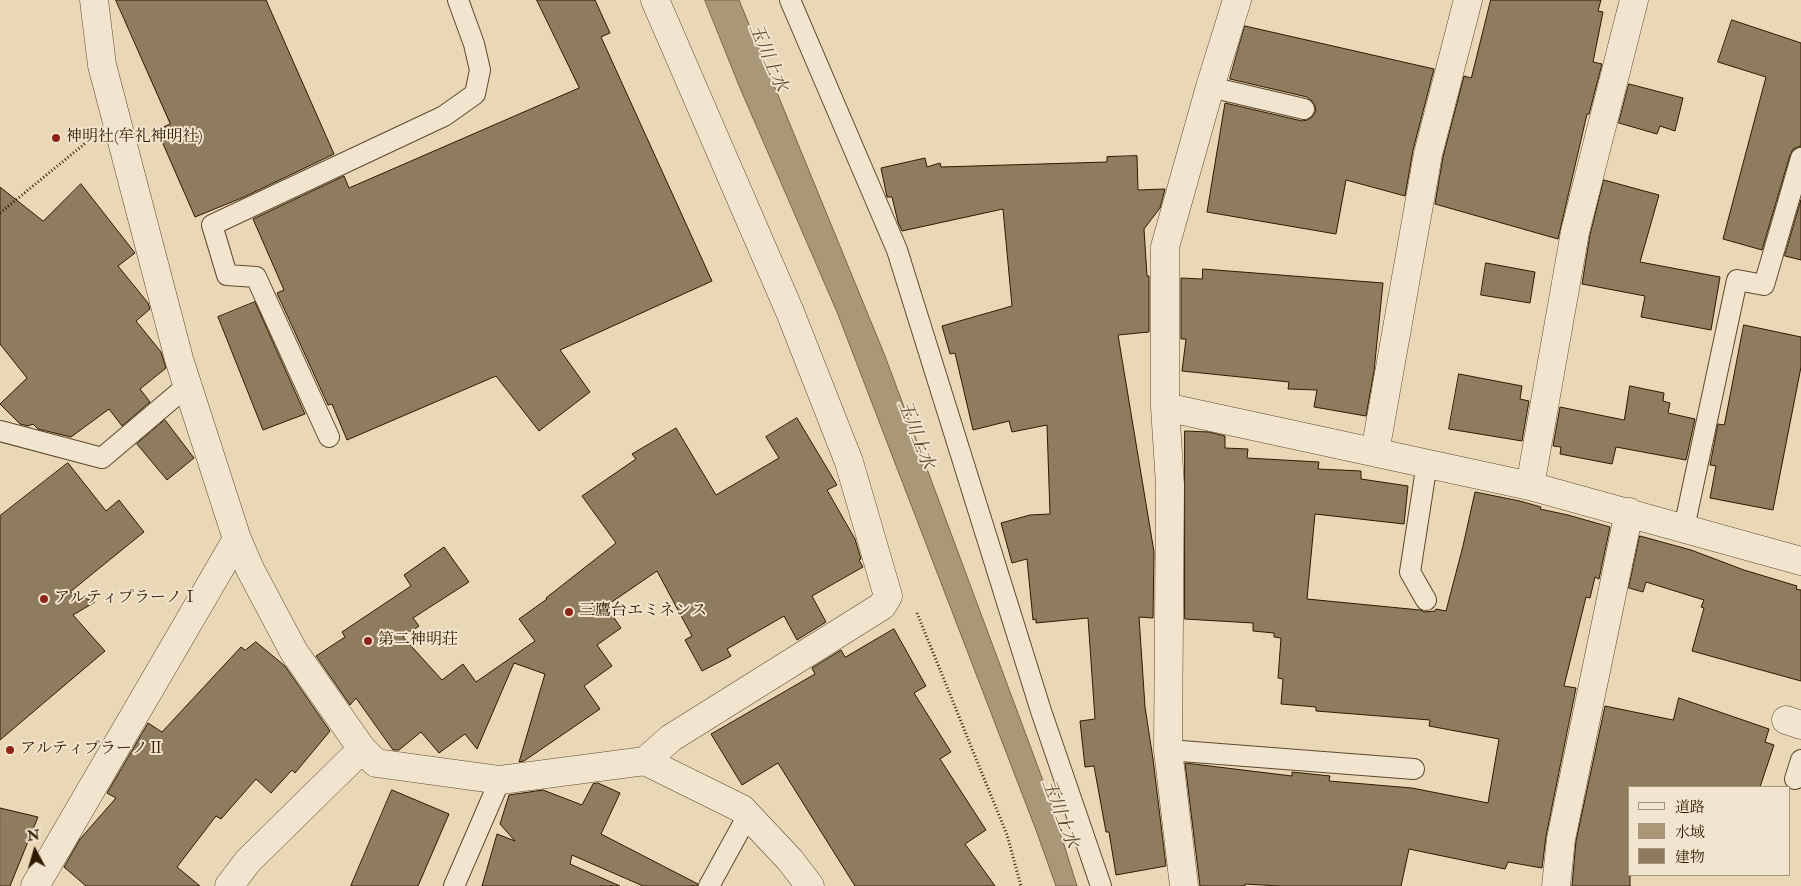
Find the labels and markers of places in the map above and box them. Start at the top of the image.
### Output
place label: 神明社(牟礼神明社) [66,128,203,148]
marker: 神明社(牟礼神明社) [50,132,62,144]
place label: アルティプラーノⅠ [54,589,198,609]
marker: アルティプラーノⅠ [38,593,50,605]
place label: 三鷹台エミネンス [579,602,707,622]
marker: 三鷹台エミネンス [563,606,575,618]
place label: 第二神明荘 [378,631,458,651]
marker: 第二神明荘 [362,635,374,647]
place label: アルティプラーノⅡ [20,740,164,760]
marker: アルティプラーノⅡ [4,744,16,756]

